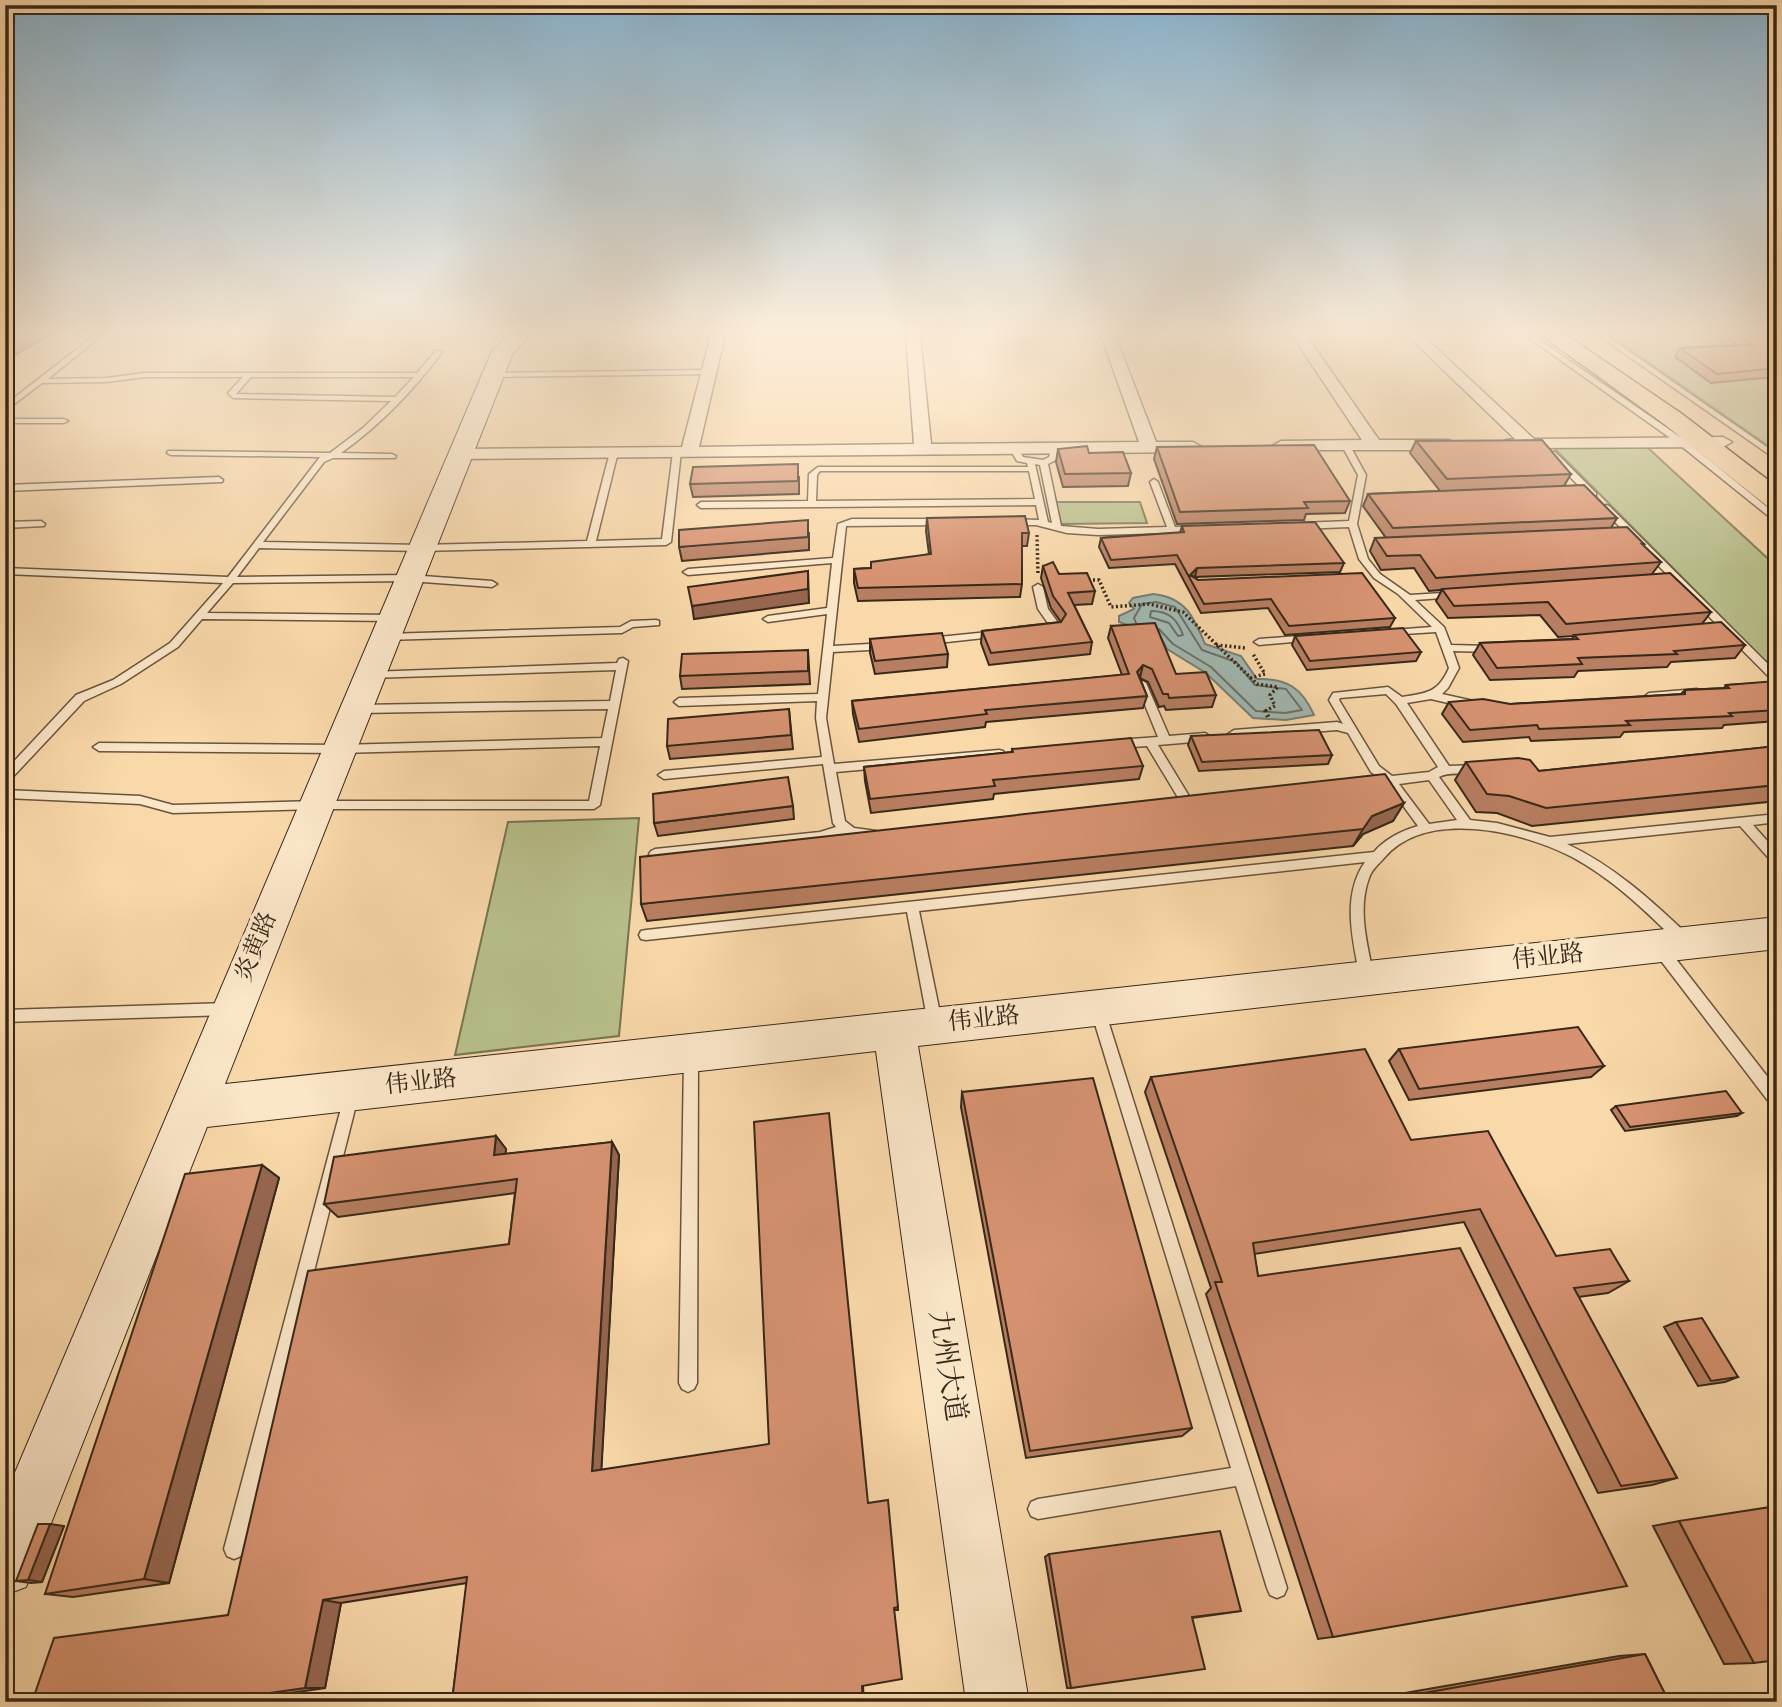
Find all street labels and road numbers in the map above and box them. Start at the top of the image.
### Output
street label: 炎黄路 [230,908,282,985]
street label: 伟业路 [1511,939,1585,974]
street label: 伟业路 [947,1001,1021,1036]
street label: 伟业路 [384,1064,458,1099]
street label: 九州大道 [923,1308,972,1424]

